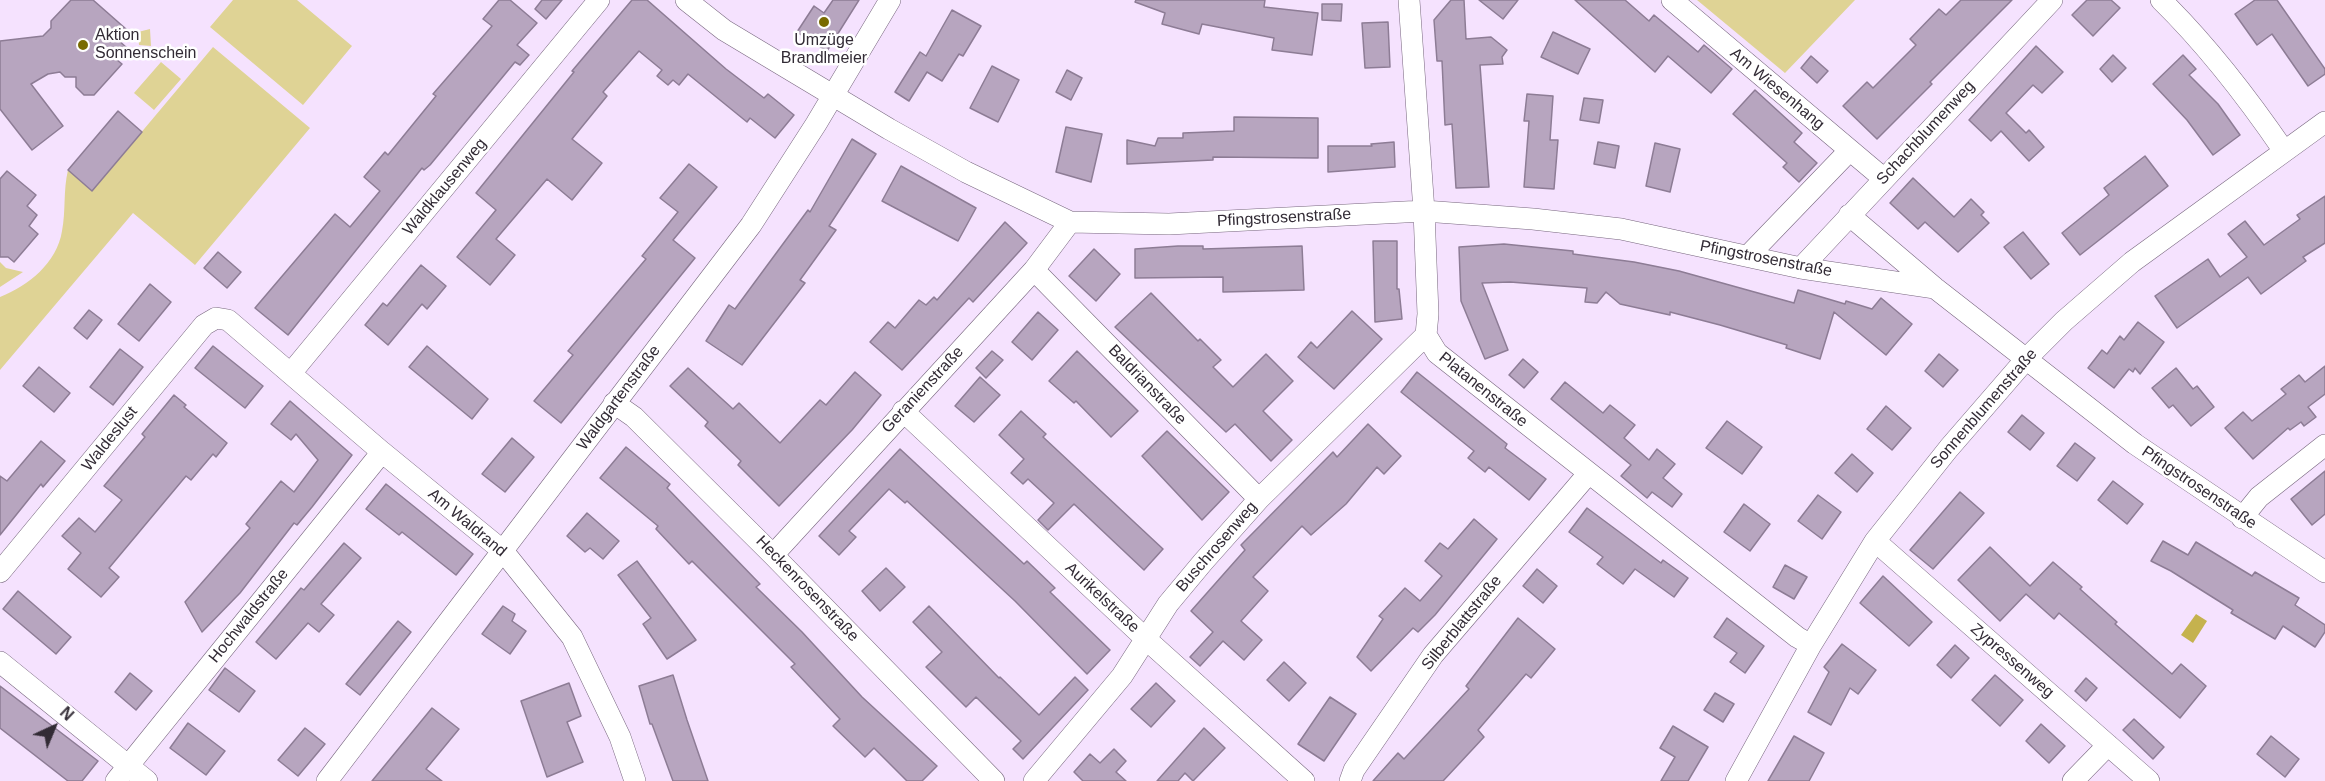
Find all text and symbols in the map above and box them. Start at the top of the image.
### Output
marker: Umzüge Brandlmeier [817,15,831,29]
place label: Aktion Sonnenschein [95,26,196,64]
place label: Umzüge Brandlmeier [781,31,867,69]
marker: Aktion Sonnenschein [76,38,90,52]
street label: Am Wiesenhang [1726,44,1828,134]
street label: Schachblumenweg [1873,77,1979,189]
street label: Waldklausenweg [399,135,491,239]
street label: Pfingstrosenstraße [1216,205,1352,231]
street label: Pfingstrosenstraße [1698,237,1834,281]
street label: Baldrianstraße [1104,341,1190,429]
street label: Waldgartenstraße [573,342,665,454]
street label: Geranienstraße [878,343,968,437]
street label: Sonnenblumenstraße [1927,345,2041,473]
street label: Platanenstraße [1435,348,1531,432]
street label: Waldeslust [78,403,142,475]
street label: Pfingstrosenstraße [2138,442,2260,534]
street label: Am Waldrand [424,485,510,561]
street label: Buschrosenweg [1172,498,1262,596]
street label: Heckenrosenstraße [752,532,862,646]
street label: Aurikelstraße [1061,559,1143,637]
street label: Hochwaldstraße [205,565,293,667]
street label: Silberblattstraße [1418,572,1506,674]
street label: Zypressenweg [1966,620,2058,702]
north arrow [24,697,84,757]
text: N [57,704,77,724]

